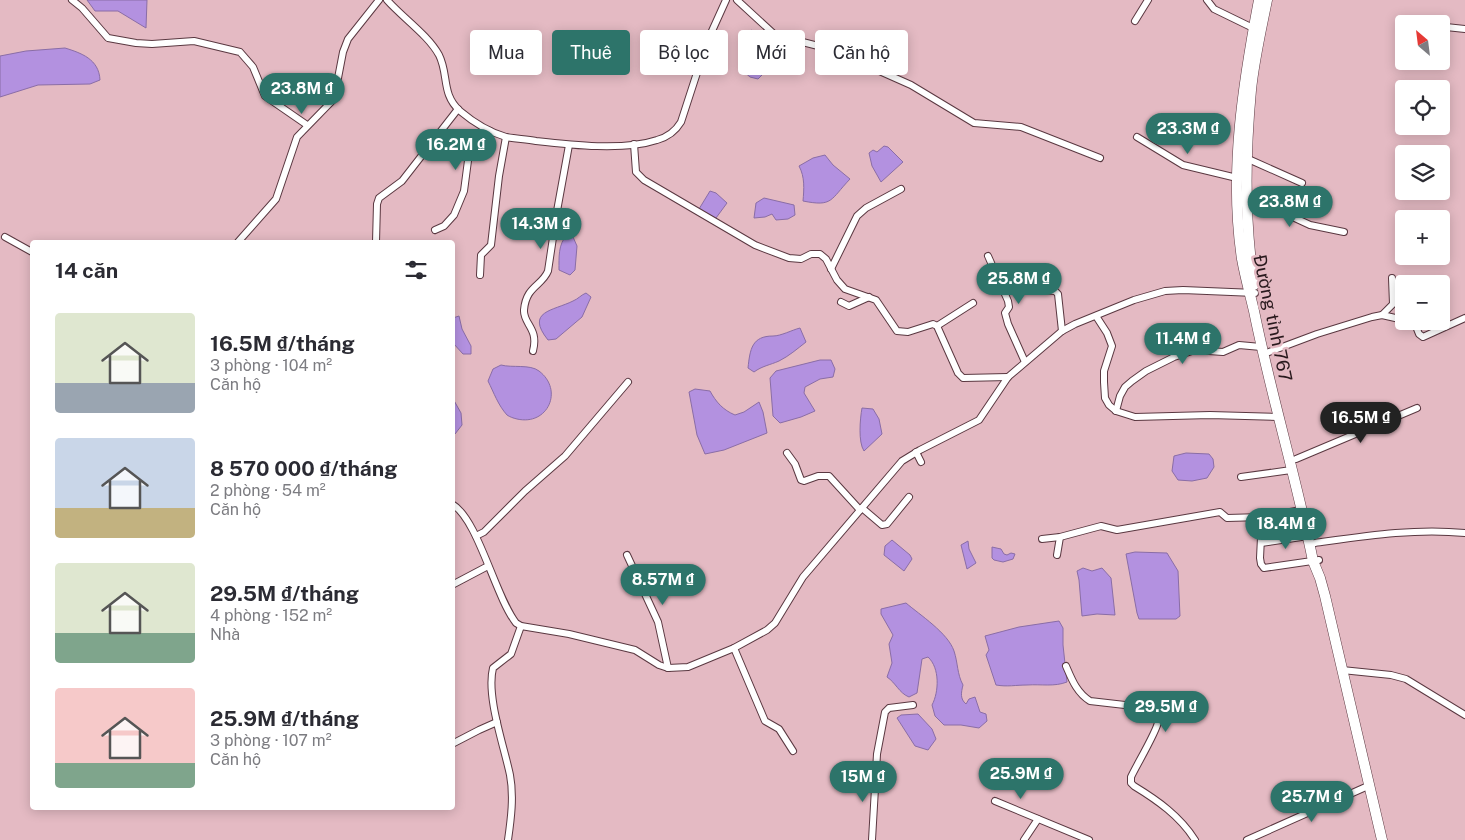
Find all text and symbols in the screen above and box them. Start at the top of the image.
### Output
north arrow [1395,15,1450,70]
map controls [1395,15,1450,330]
chip: Mua [470,30,542,75]
chip: Thuê [552,30,630,75]
chip: Bộ lọc [640,30,728,75]
chip: Mới [738,30,805,75]
chip: Căn hộ [815,30,908,75]
pin: 23.8M ₫ [256,72,348,115]
text: 23.8M ₫ [271,79,333,98]
button: locate [1395,80,1450,135]
pin: 23.3M ₫ [1142,112,1234,155]
text: 23.3M ₫ [1157,119,1219,138]
pin: 16.2M ₫ [410,128,502,171]
text: 16.2M ₫ [426,135,486,154]
button: layers [1395,145,1450,200]
pin: 23.8M ₫ [1244,186,1336,228]
text: 23.8M ₫ [1259,192,1321,211]
pin: 14.3M ₫ [495,208,587,250]
button: + [1395,210,1450,265]
text: 14.3M ₫ [511,214,571,233]
street label: Đường tỉnh 767 [1249,252,1297,384]
icon: filters [402,256,430,284]
text: 14 căn [55,258,118,283]
pin: 25.8M ₫ [973,262,1065,305]
text: 25.8M ₫ [988,269,1050,288]
button: − [1395,275,1450,330]
pin: 11.4M ₫ [1137,322,1229,365]
text: 11.4M ₫ [1155,329,1211,348]
text: 16.5M ₫/tháng [210,331,355,356]
icon: home [95,333,155,393]
text: 3 phòng · 104 m² [210,356,332,375]
text: Căn hộ [210,375,261,394]
pin: 16.5M ₫ [1315,402,1407,444]
text: 16.5M ₫ [1331,408,1391,427]
text: 8 570 000 ₫/tháng [210,456,397,481]
icon: home [95,458,155,518]
text: 2 phòng · 54 m² [210,481,326,500]
text: Căn hộ [210,500,261,519]
pin: 18.4M ₫ [1240,508,1332,550]
text: 18.4M ₫ [1256,514,1316,533]
pin: 8.57M ₫ [617,564,709,606]
text: 8.57M ₫ [632,570,694,589]
text: 29.5M ₫/tháng [210,581,359,606]
icon: home [95,583,155,643]
text: 4 phòng · 152 m² [210,606,332,625]
text: Nhà [210,625,240,644]
pin: 29.5M ₫ [1120,690,1212,733]
text: 29.5M ₫ [1135,697,1197,716]
text: 25.9M ₫/tháng [210,706,359,731]
icon: home [95,708,155,768]
text: 3 phòng · 107 m² [210,731,332,750]
text: Căn hộ [210,750,261,769]
pin: 25.9M ₫ [975,758,1067,800]
pin: 15M ₫ [828,760,898,803]
text: 25.9M ₫ [990,764,1052,783]
text: 15M ₫ [841,767,885,786]
pin: 25.7M ₫ [1266,780,1358,823]
text: 25.7M ₫ [1282,787,1342,806]

